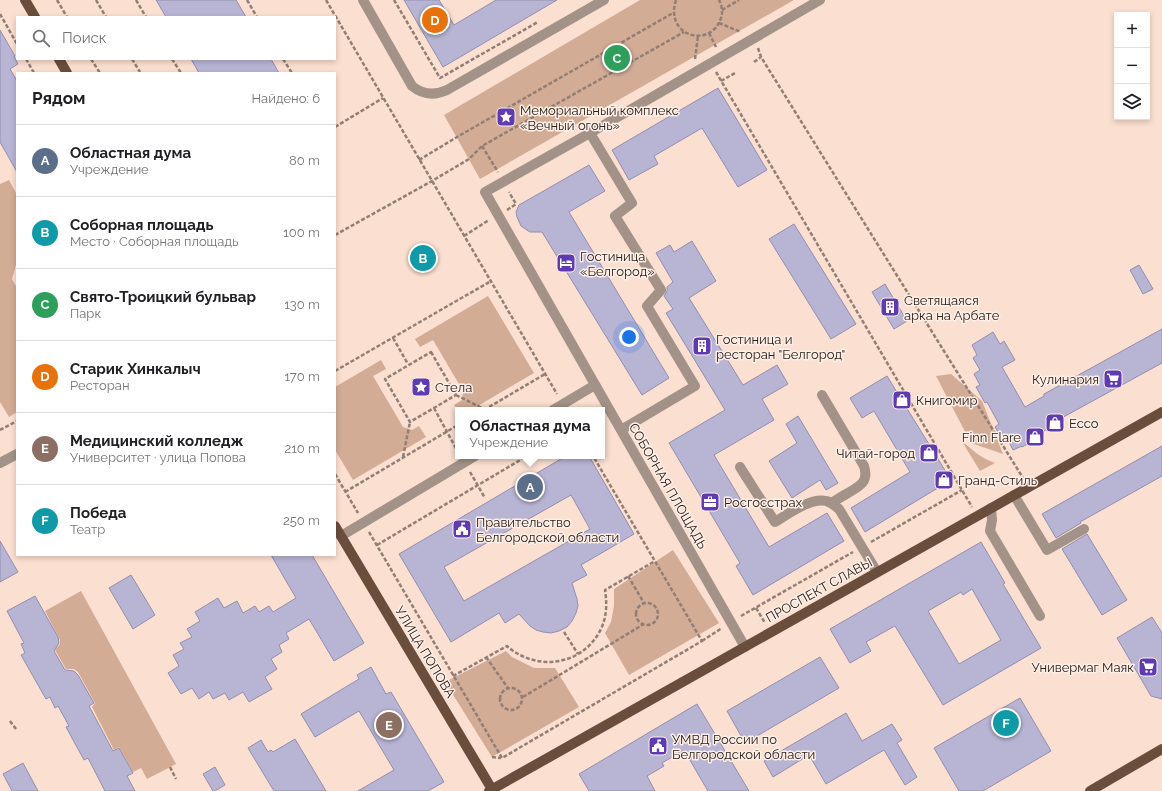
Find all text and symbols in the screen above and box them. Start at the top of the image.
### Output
pin: D [422,5,448,35]
map controls [1114,12,1150,120]
button: + [1114,12,1150,48]
search box [16,16,336,60]
icon: search [30,27,52,49]
text: Поиск [62,29,107,47]
pin: C [604,43,630,73]
button: − [1114,48,1150,84]
button: layers [1114,84,1150,120]
text: Рядом [32,88,85,108]
text: Найдено: 6 [252,91,320,106]
place label: Мемориальный комплекс «Вечный огонь» [520,103,679,133]
place icon: Мемориальный комплекс «Вечный огонь» [495,106,517,128]
text: Областная дума [70,144,191,162]
text: A [41,153,49,168]
text: 80 m [289,153,320,168]
text: Учреждение [70,162,149,177]
text: Соборная площадь [70,216,213,234]
text: B [41,225,49,240]
text: 100 m [283,225,320,240]
text: Место · Соборная площадь [70,234,238,249]
pin: B [410,243,436,273]
place label: Гостиница «Белгород» [580,249,655,279]
hotel icon: Гостиница «Белгород» [555,252,577,274]
text: Свято-Троицкий бульвар [70,288,256,306]
place label: Светящаяся арка на Арбате [904,293,1000,323]
building icon: Светящаяся арка на Арбате [879,296,901,318]
text: C [41,297,49,312]
text: 130 m [284,297,320,312]
text: Парк [70,306,101,321]
your location [619,327,639,347]
place label: Гостиница и ресторан "Белгород" [716,332,845,362]
building icon: Гостиница и ресторан "Белгород" [691,335,713,357]
text: Старик Хинкалыч [70,360,201,378]
supermarket icon: Кулинария [1102,368,1124,390]
text: D [40,369,50,384]
text: 170 m [284,369,320,384]
place label: Кулинария [1032,372,1099,387]
place icon: Стела [410,376,432,398]
text: Ресторан [70,378,129,393]
place label: Стела [435,380,472,395]
shop icon: Книгомир [891,389,913,411]
place label: Книгомир [916,393,977,408]
popup [455,407,605,459]
shop icon: Ecco [1044,412,1066,434]
place label: Ecco [1069,416,1099,431]
text: Областная дума [469,417,591,435]
street label: СОБОРНАЯ ПЛОЩАДЬ [626,420,710,552]
shop icon: Finn Flare [1024,426,1046,448]
place label: Finn Flare [962,430,1021,445]
text: Медицинский колледж [70,432,243,450]
text: Учреждение [469,435,548,450]
text: E [41,441,49,456]
text: 210 m [284,441,320,456]
shop icon: Читай-город [918,442,940,464]
place label: Читай-город [836,446,915,461]
text: Университет · улица Попова [70,450,246,465]
shop icon: Гранд-Стиль [933,469,955,491]
pin: A [517,472,543,502]
place label: Гранд-Стиль [958,473,1037,488]
office icon: Росгосстрах [699,491,721,513]
place label: Росгосстрах [724,495,802,510]
text: Победа [70,504,126,522]
text: F [41,513,49,528]
text: 250 m [283,513,320,528]
place label: Правительство Белгородской области [476,515,619,545]
public building icon: Правительство Белгородской области [451,518,473,540]
text: Театр [70,522,105,537]
street label: ПРОСПЕКТ СЛАВЫ [763,555,875,625]
street label: УЛИЦА ПОПОВА [392,604,458,701]
supermarket icon: Универмаг Маяк [1137,656,1159,678]
place label: Универмаг Маяк [1031,660,1134,675]
pin: F [993,708,1019,738]
pin: E [376,710,402,740]
place label: УМВД России по Белгородской области [672,732,815,762]
public building icon: УМВД России по Белгородской области [647,735,669,757]

